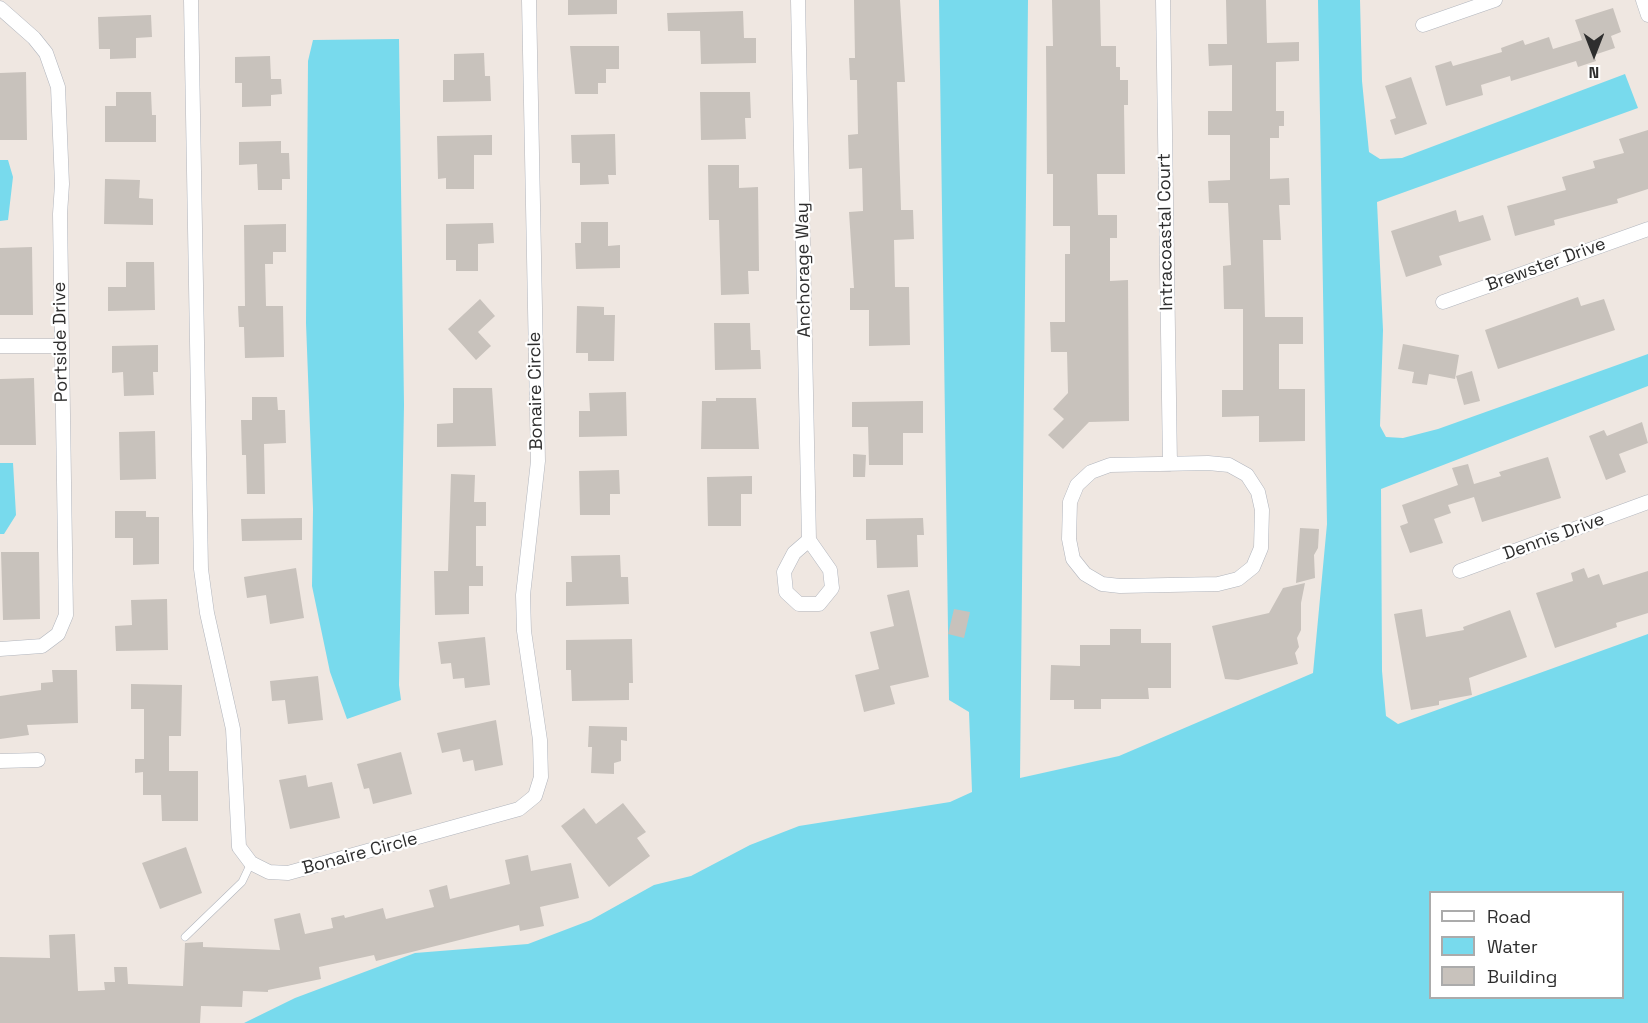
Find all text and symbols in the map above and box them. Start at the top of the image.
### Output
north arrow [1564,24,1624,84]
text: N [1589,62,1599,83]
street label: Intracoastal Court [1154,153,1178,311]
street label: Anchorage Way [792,202,816,338]
street label: Brewster Drive [1483,233,1609,297]
street label: Portside Drive [49,282,73,402]
street label: Bonaire Circle [524,331,548,451]
street label: Dennis Drive [1500,509,1608,565]
street label: Bonaire Circle [300,828,420,880]
legend [1429,891,1624,999]
text: Road [1487,905,1531,928]
text: Water [1487,935,1538,958]
text: Building [1487,965,1557,988]

